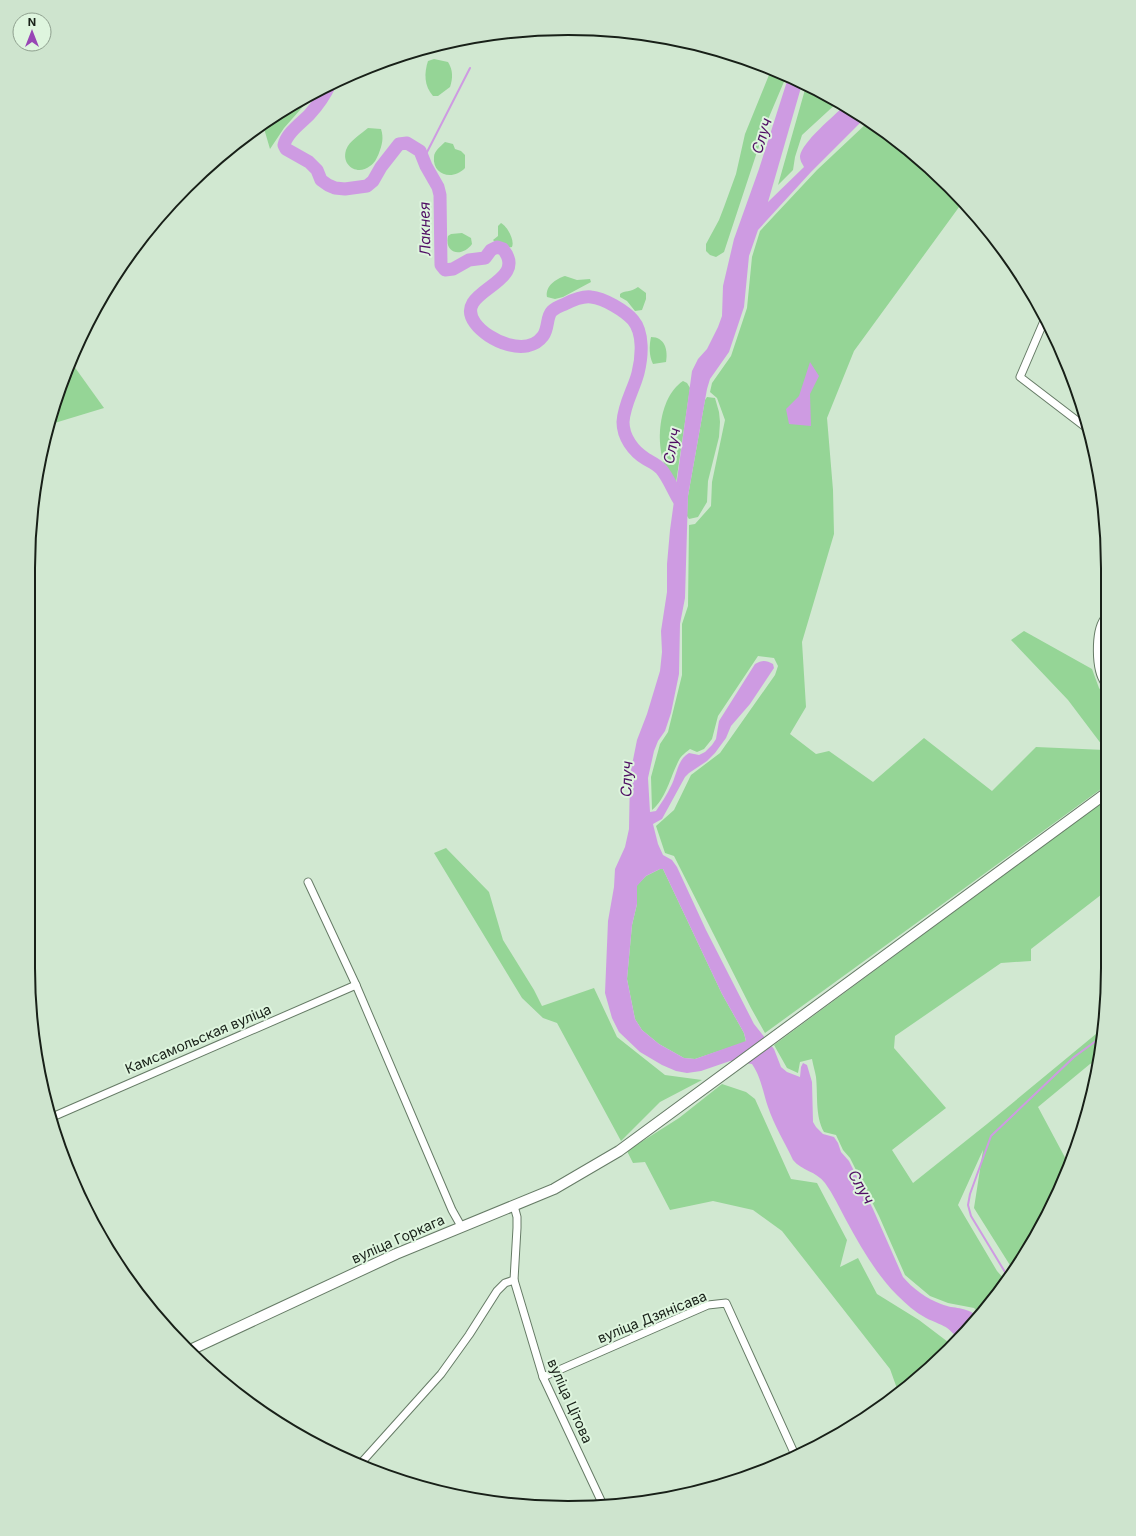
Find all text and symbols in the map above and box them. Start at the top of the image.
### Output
north arrow [12,12,52,52]
text: N [28,15,36,29]
water label: Случ [747,115,776,156]
water label: Лакнея [415,202,434,256]
water label: Случ [659,426,684,466]
water label: Случ [616,760,637,798]
street label: Камсамольская вуліца [122,1000,273,1077]
water label: Случ [844,1166,879,1208]
street label: вуліца Горкага [349,1210,447,1267]
street label: вуліца Дзянісава [595,1287,709,1346]
street label: вуліца Цітова [544,1356,597,1446]

